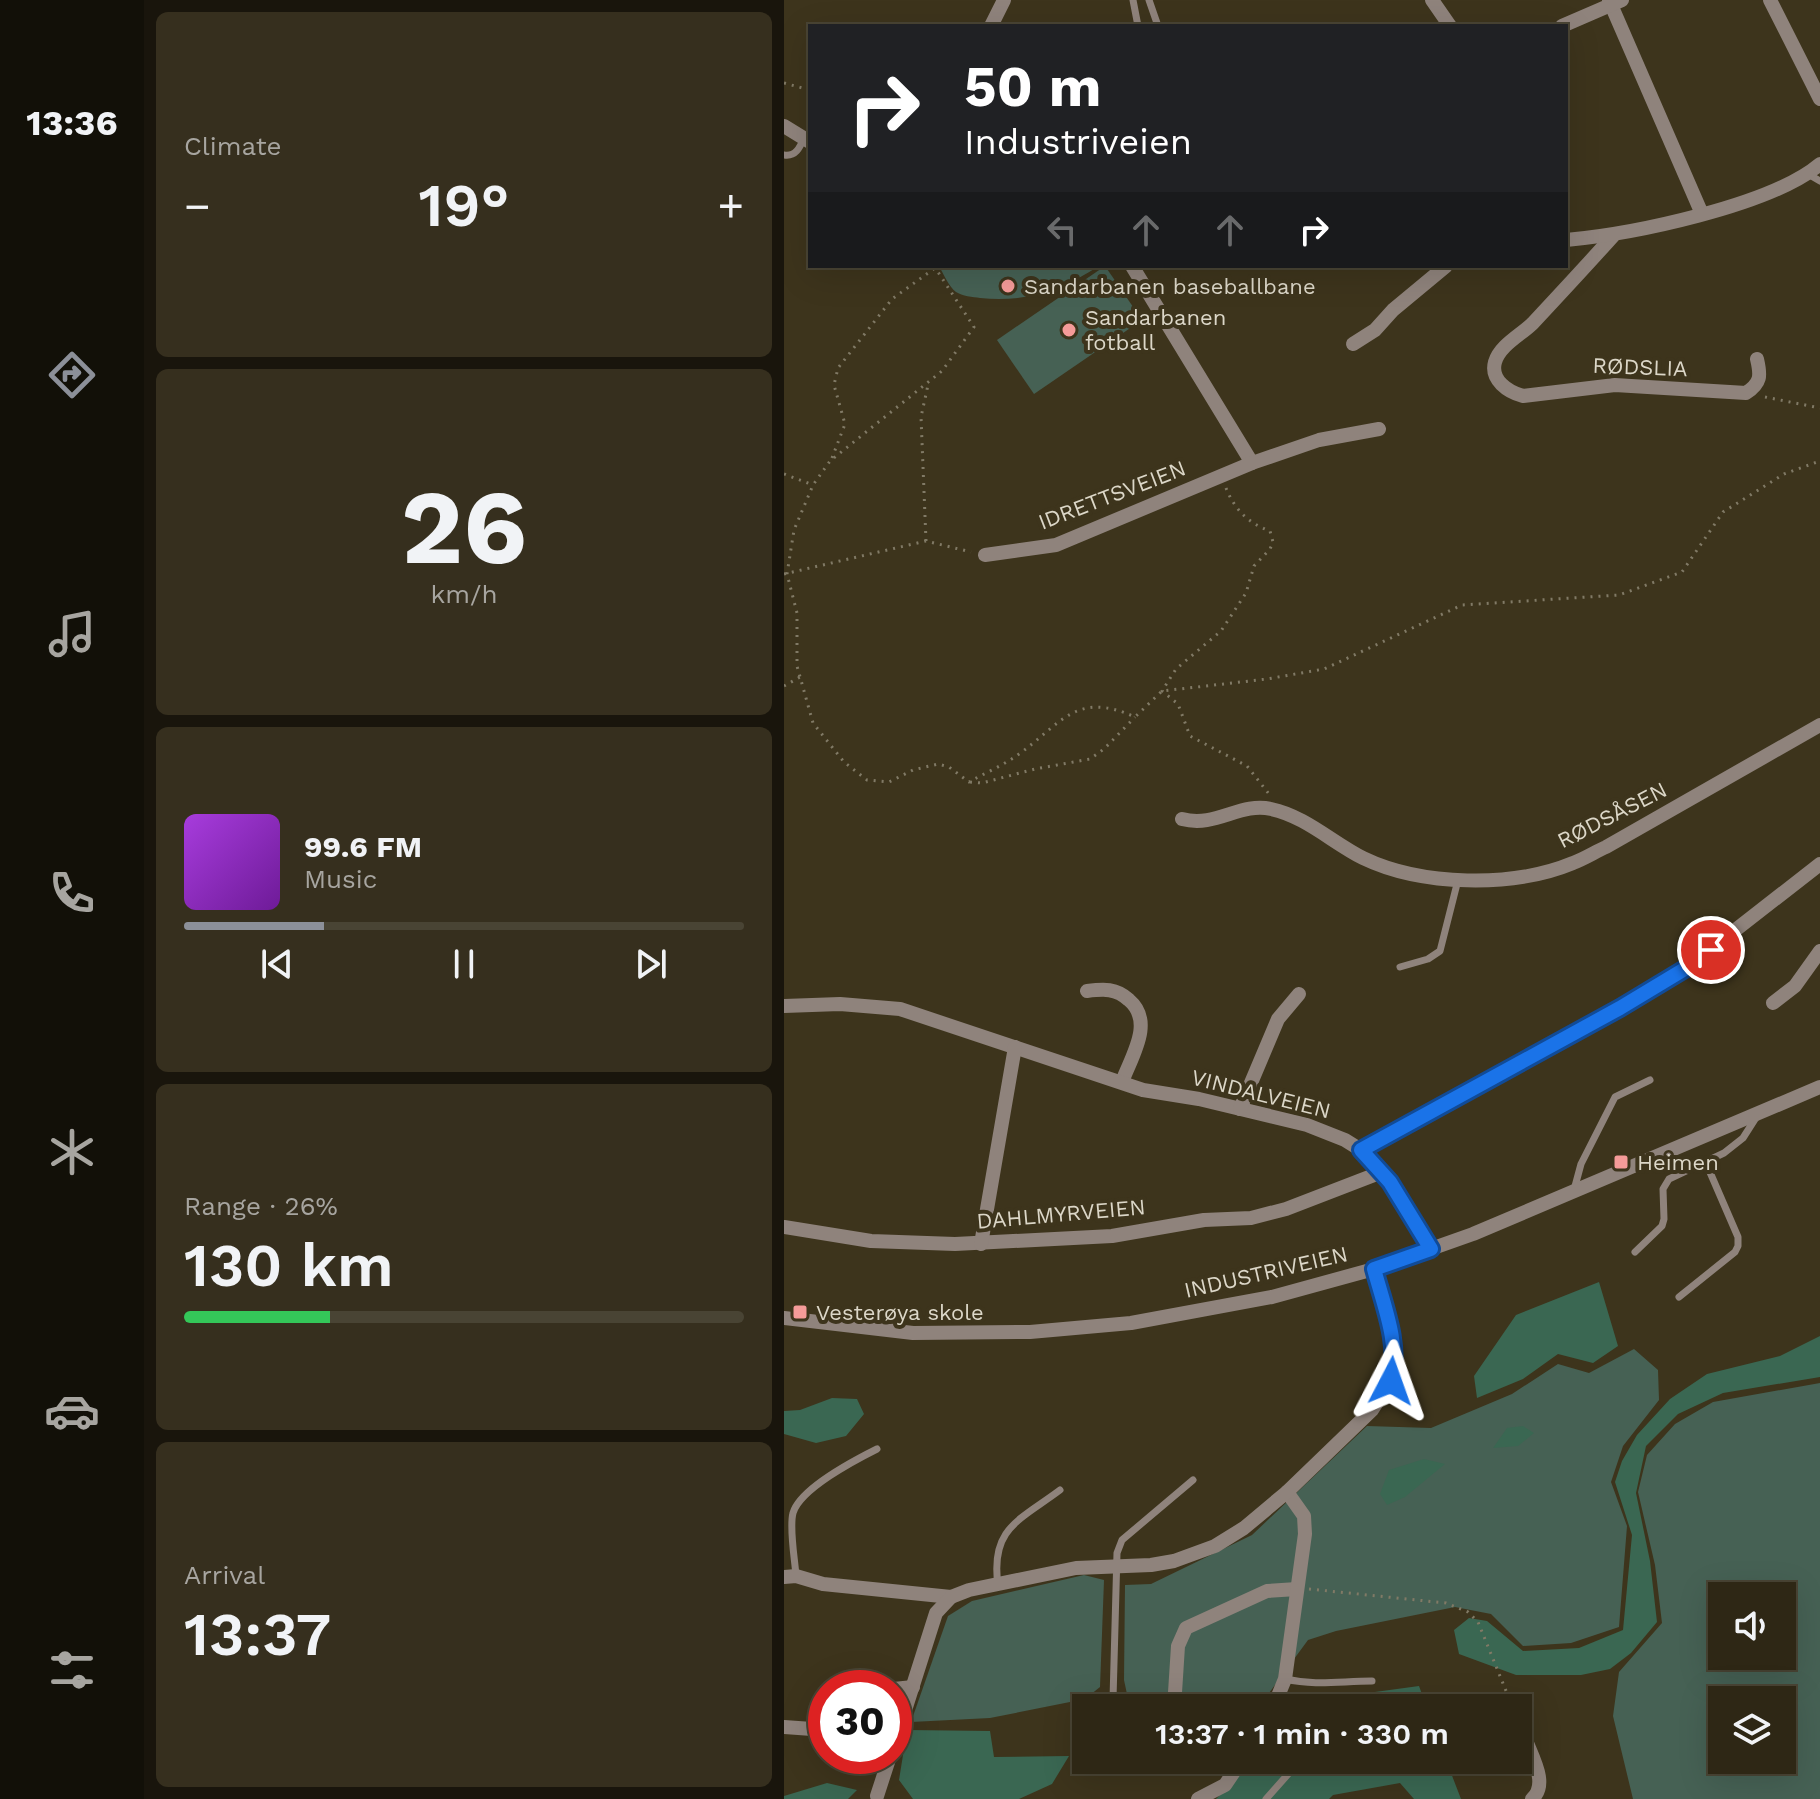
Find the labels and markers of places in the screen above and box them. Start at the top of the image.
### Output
place label: Sandarbanen baseballbane [1024,274,1316,299]
marker: Sandarbanen baseballbane [999,277,1017,295]
place label: Sandarbanen fotball [1085,305,1226,355]
marker: Sandarbanen fotball [1060,321,1078,339]
pin [1677,916,1745,984]
place label: Heimen [1637,1150,1719,1175]
marker: Heimen [1612,1153,1630,1171]
place label: Vesterøya skole [816,1300,984,1325]
marker: Vesterøya skole [791,1303,809,1321]

